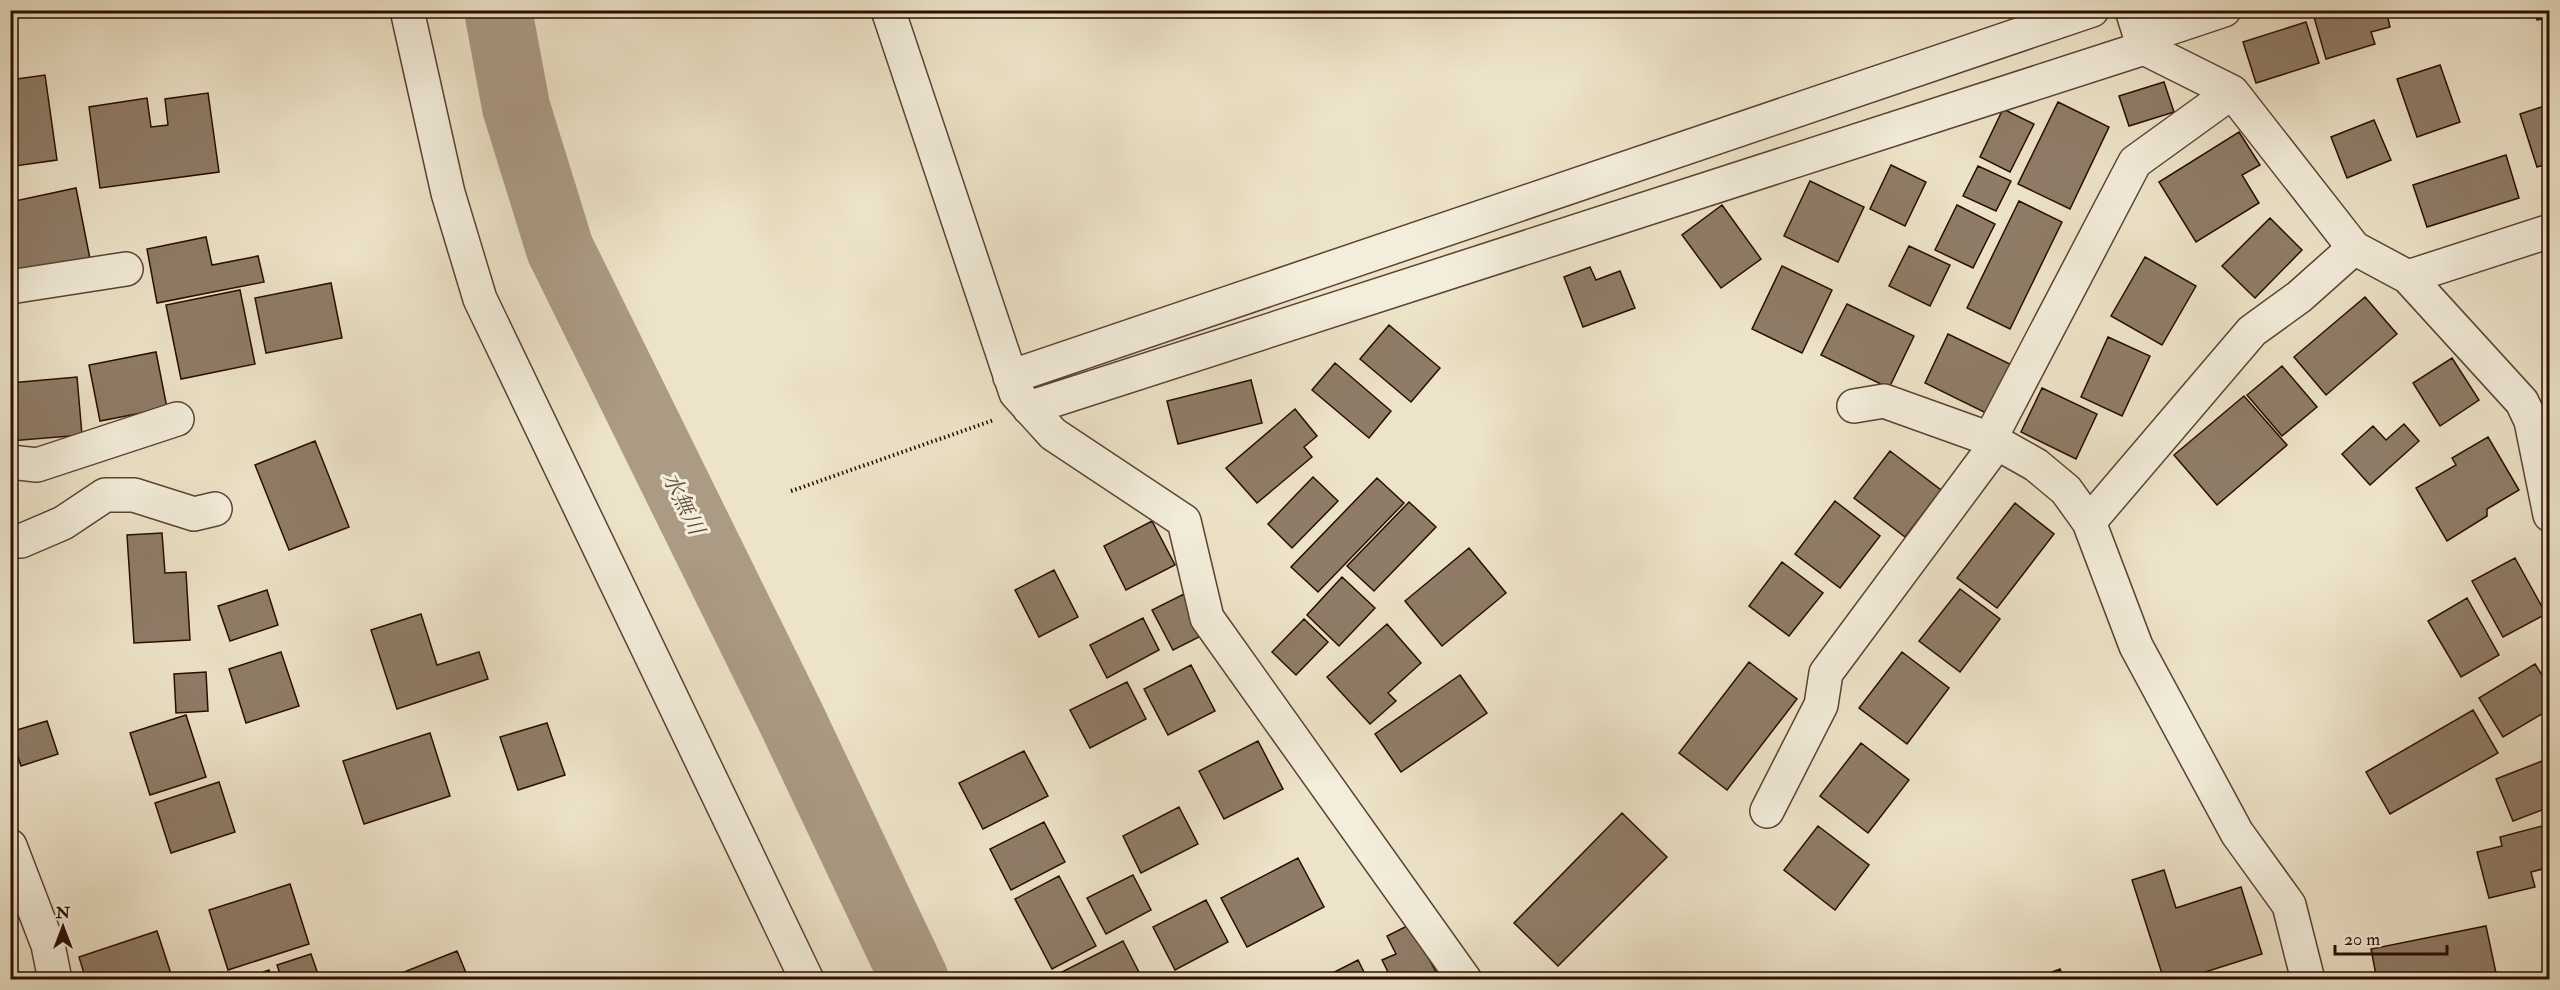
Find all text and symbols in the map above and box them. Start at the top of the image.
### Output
water label: 水無川 [656,468,711,541]
north arrow [33,897,93,957]
text: N [55,903,71,923]
scale bar [2335,918,2448,956]
text: 20 m [2344,928,2380,951]

